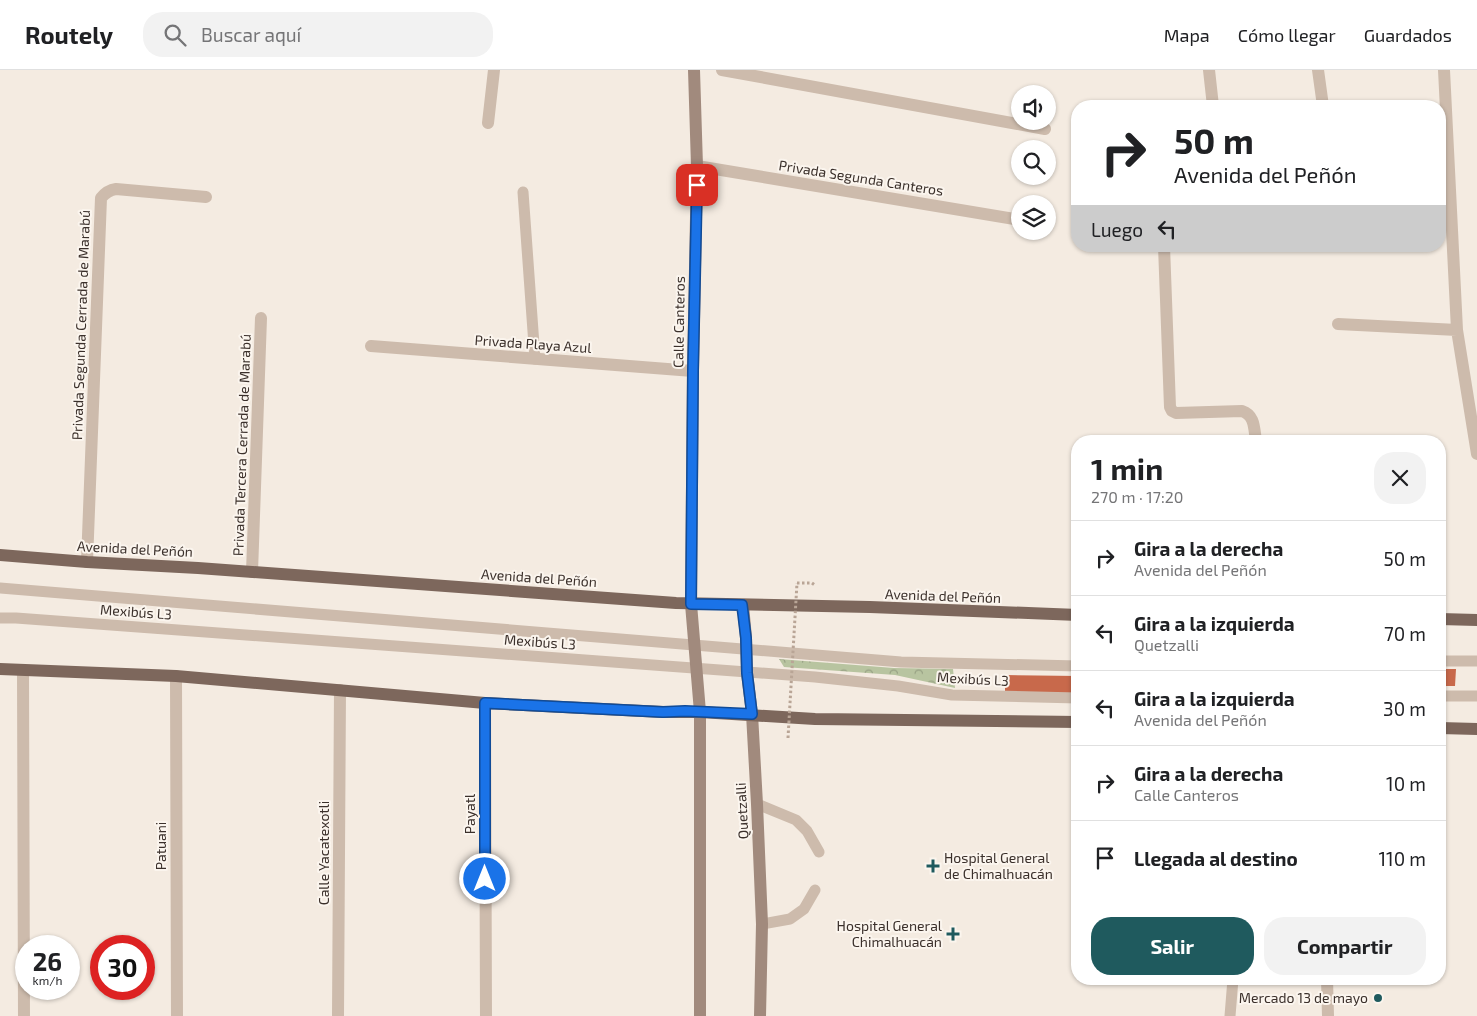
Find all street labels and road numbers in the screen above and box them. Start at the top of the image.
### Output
street label: Privada Segunda Canteros [778,156,945,199]
street label: Privada Segunda Cerrada de Marabú [68,210,93,440]
street label: Calle Canteros [669,276,688,368]
street label: Privada Playa Azul [474,331,593,356]
street label: Privada Tercera Cerrada de Marabú [229,334,254,556]
street label: Avenida del Peñón [77,537,193,560]
street label: Avenida del Peñón [481,565,598,590]
street label: Avenida del Peñón [885,585,1001,606]
street label: Mexibús L3 [100,601,172,622]
street label: Mexibús L3 [504,631,576,652]
street label: Mexibús L3 [937,668,1009,689]
street label: Quetzalli [732,782,751,840]
street label: Payatl [461,793,478,834]
street label: Calle Yacatexotli [315,801,332,905]
street label: Patuani [152,822,169,870]

